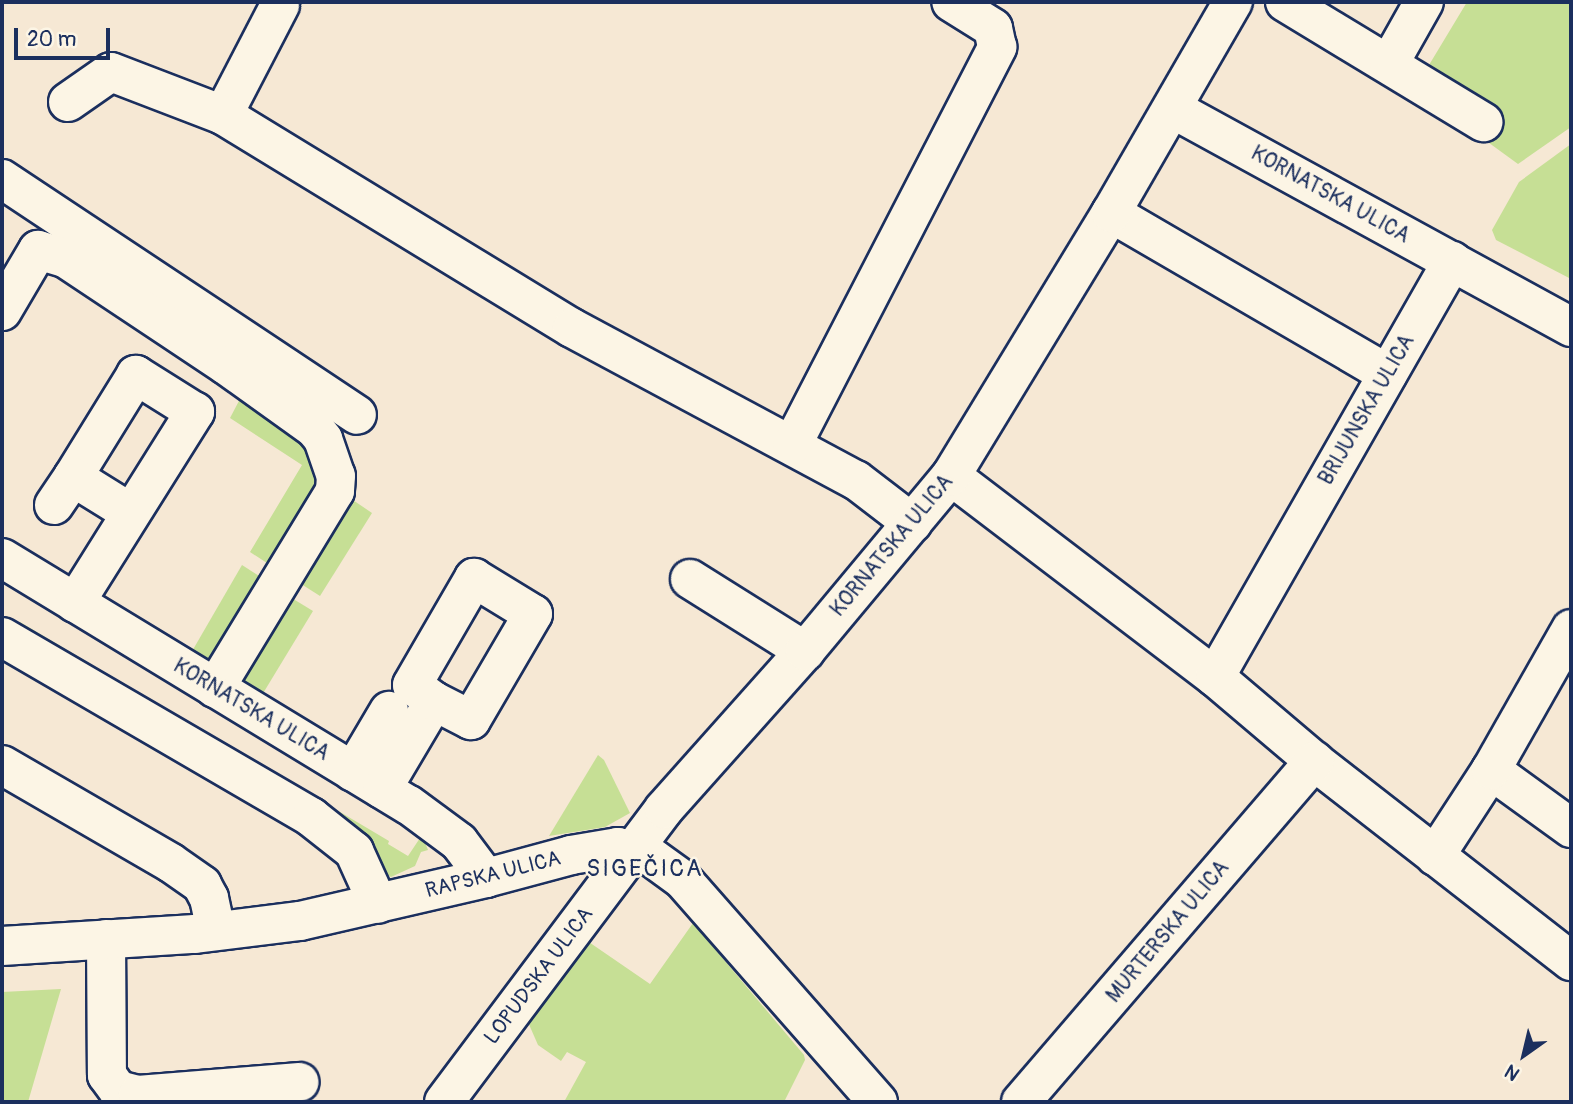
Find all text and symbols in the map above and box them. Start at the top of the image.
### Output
scale bar [18,14,114,58]
text: 20 m [27,26,76,53]
street label: KORNATSKA ULICA [1246,141,1414,249]
street label: BRIJUNSKA ULICA [1314,330,1420,490]
street label: KORNATSKA ULICA [825,470,959,622]
street label: KORNATSKA ULICA [169,654,333,766]
street label: RAPSKA ULICA [423,846,563,904]
district label: SIGEČICA [587,855,703,883]
street label: MURTERSKA ULICA [1101,856,1235,1008]
street label: LOPUDSKA ULICA [479,902,599,1050]
north arrow [1489,1020,1559,1090]
text: N [1500,1059,1524,1086]

